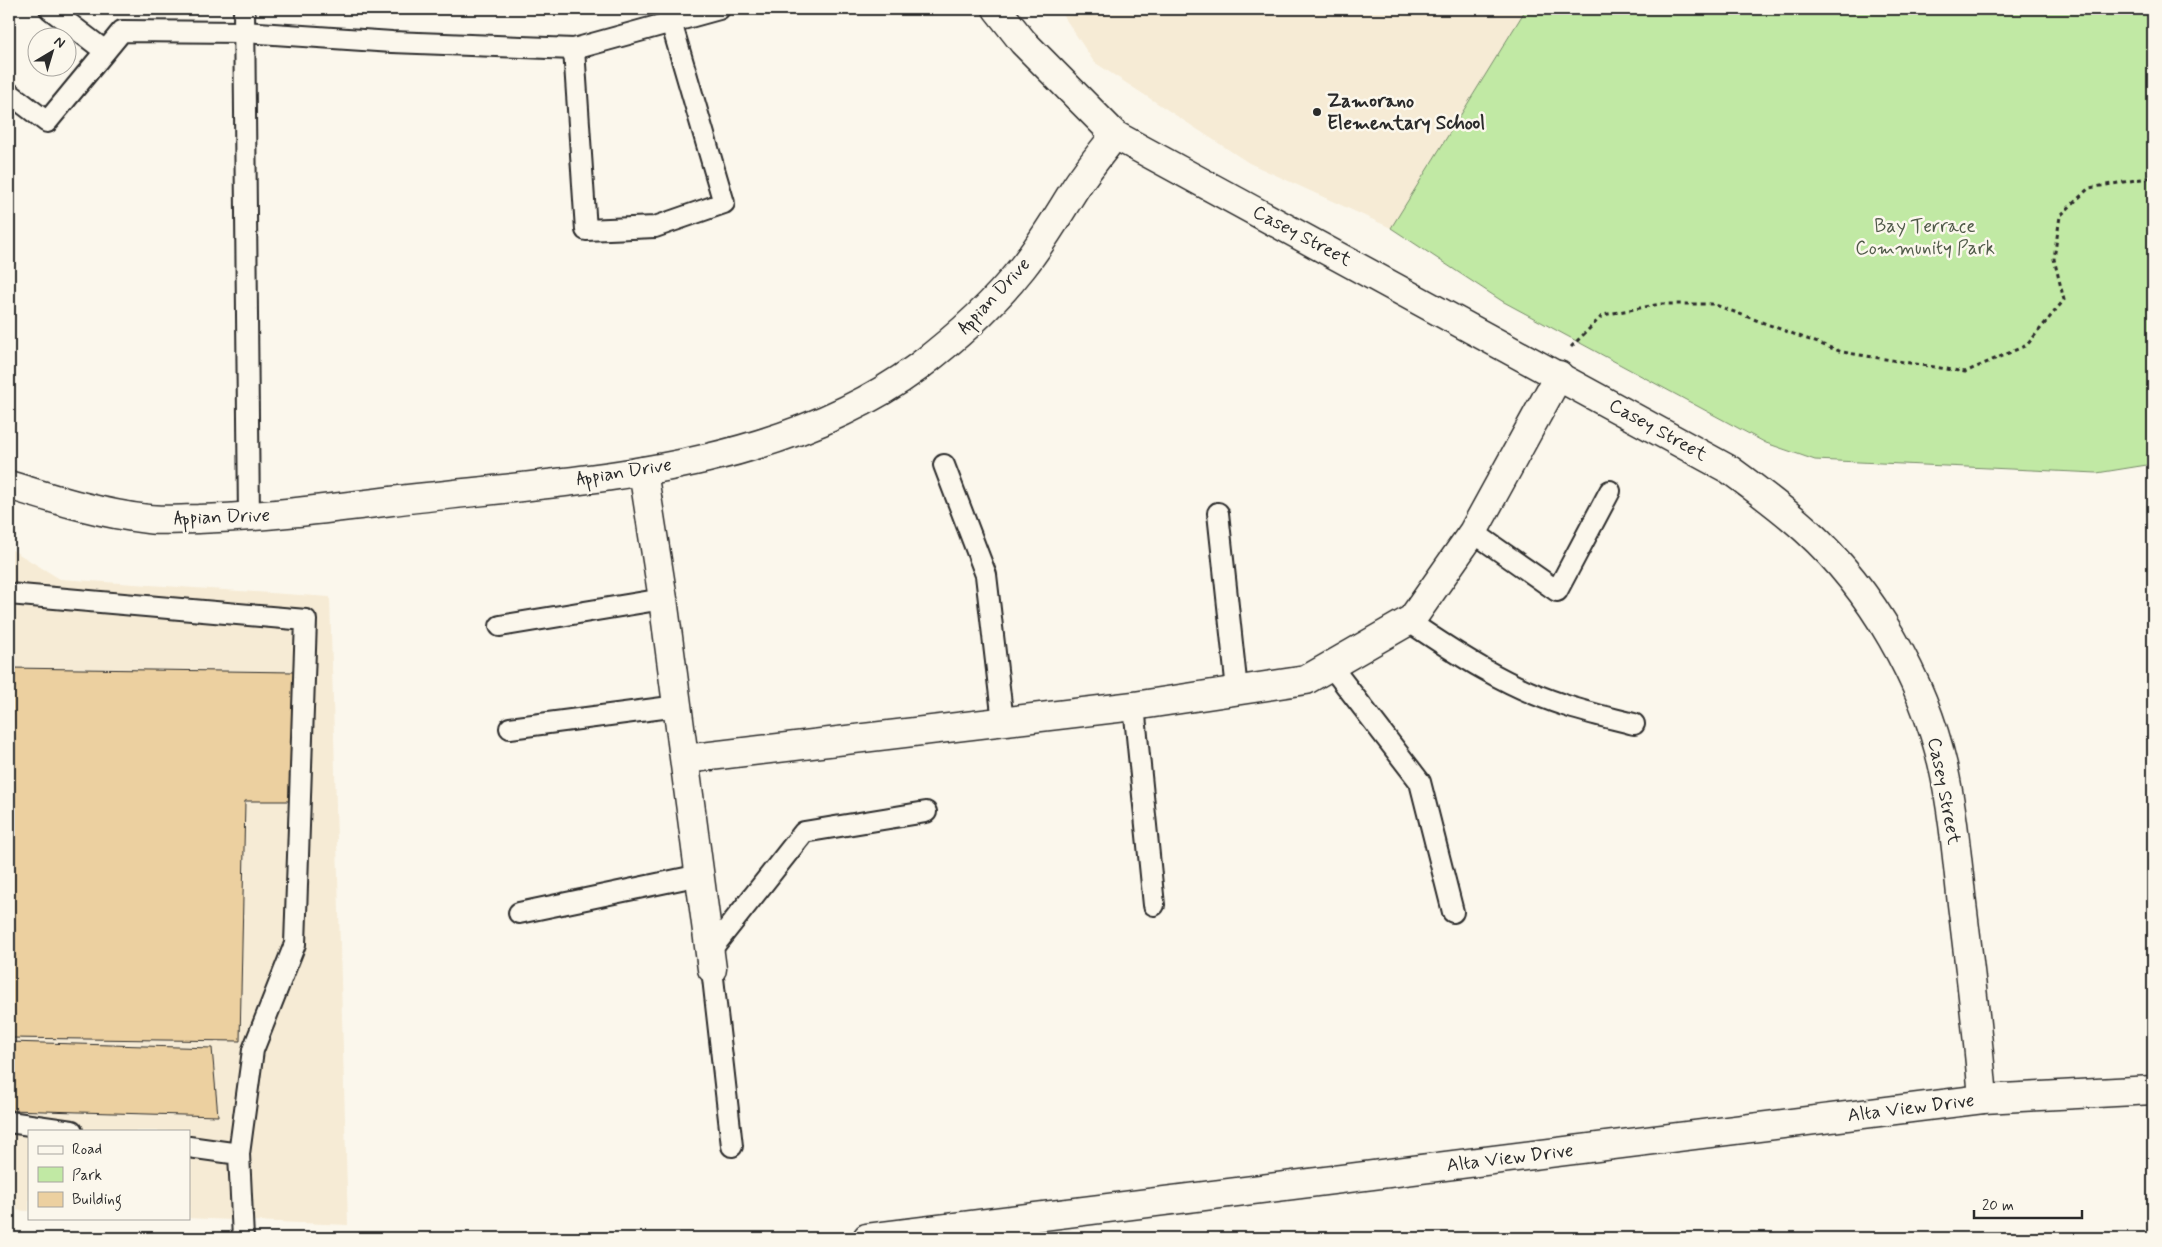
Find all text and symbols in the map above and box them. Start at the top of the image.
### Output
north arrow [28,28,78,78]
text: N [50,33,69,53]
place label: Zamorano Elementary School [1327,89,1485,136]
marker: Zamorano Elementary School [1311,106,1323,118]
street label: Casey Street [1248,199,1356,273]
park label: Bay Terrace Community Park [1855,214,1995,261]
street label: Appian Drive [952,252,1037,341]
street label: Casey Street [1604,393,1712,467]
street label: Appian Drive [574,452,674,494]
street label: Appian Drive [173,503,271,533]
street label: Casey Street [1921,735,1967,847]
street label: Alta View Drive [1846,1088,1976,1128]
legend [28,1130,190,1220]
street label: Alta View Drive [1445,1138,1575,1178]
text: Road [72,1140,102,1160]
text: Park [72,1166,102,1186]
scale bar [1974,1187,2082,1219]
text: Building [72,1190,122,1211]
text: 20 m [1982,1196,2014,1216]

